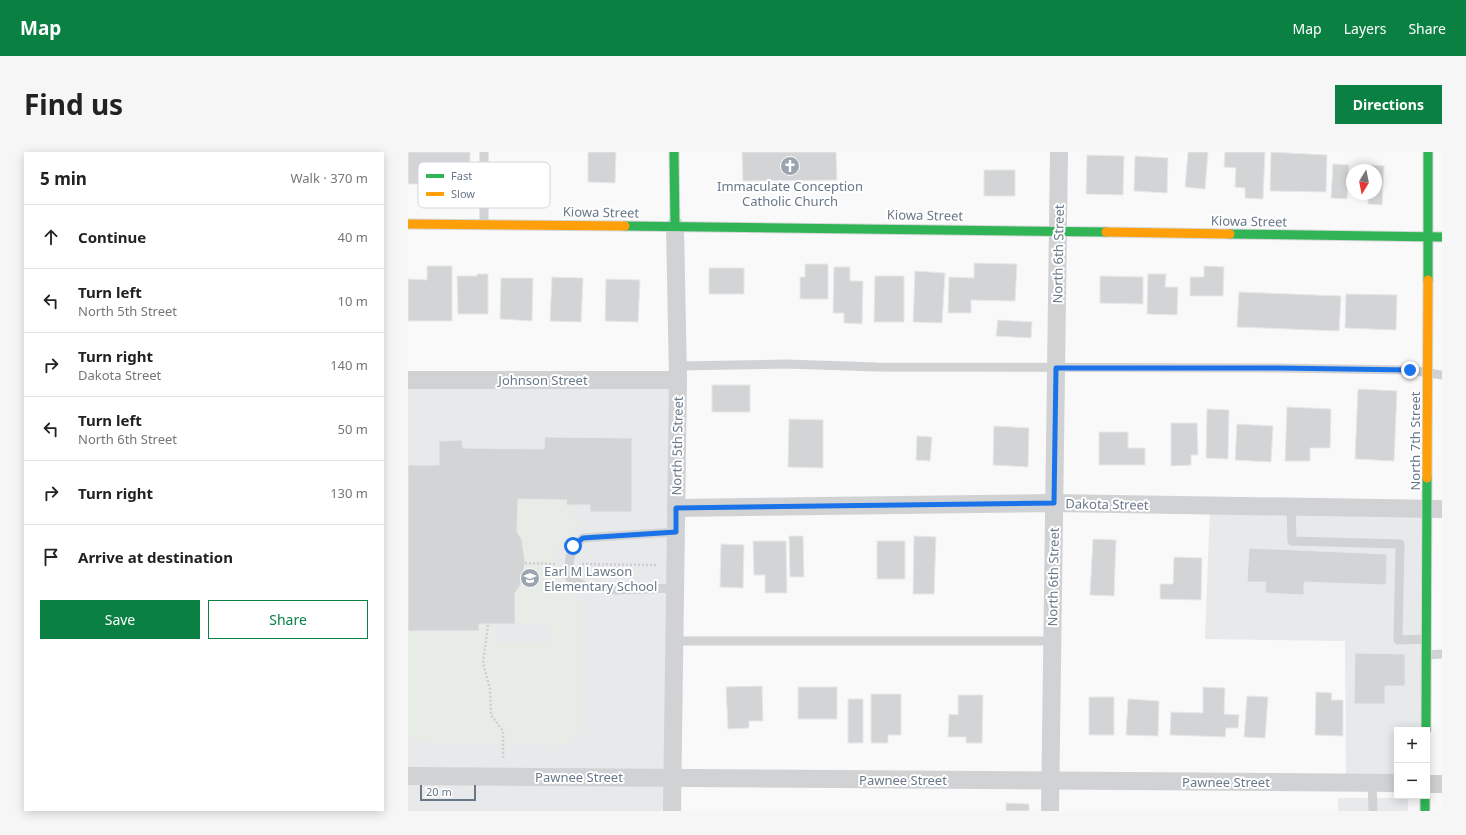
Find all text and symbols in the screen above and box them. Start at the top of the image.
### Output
text: Map [20,15,61,41]
text: Map [1293,19,1322,38]
text: Layers [1344,19,1386,38]
text: Share [1408,19,1446,38]
text: Find us [24,85,123,123]
button: Directions [1335,85,1442,124]
church icon: Immaculate Conception Catholic Church [779,155,801,177]
legend [418,162,550,208]
north arrow [1346,164,1382,200]
text: 5 min [40,167,87,190]
text: Fast [451,168,472,183]
text: Walk · 370 m [290,169,368,187]
place label: Immaculate Conception Catholic Church [717,177,863,210]
text: Slow [451,186,475,201]
street label: Kiowa Street [563,202,640,222]
street label: North 6th Street [1048,204,1068,304]
street label: Kiowa Street [887,205,964,225]
street label: Kiowa Street [1211,211,1288,231]
icon: ahead [40,226,62,248]
text: Continue [78,227,146,247]
text: 40 m [338,228,368,246]
text: Turn left [78,282,142,302]
icon: left [40,290,62,312]
text: 10 m [338,292,368,310]
text: North 5th Street [78,302,177,320]
text: Turn right [78,346,153,366]
icon: right [40,354,62,376]
text: 140 m [330,356,368,374]
route end [1401,361,1419,379]
text: Dakota Street [78,366,161,384]
street label: Johnson Street [496,371,588,389]
street label: North 7th Street [1406,391,1424,491]
street label: North 5th Street [667,396,687,496]
text: Turn left [78,410,142,430]
icon: left [40,418,62,440]
text: 50 m [338,420,368,438]
text: North 6th Street [78,430,177,448]
icon: right [40,482,62,504]
text: Turn right [78,483,153,503]
text: 130 m [330,484,368,502]
street label: Dakota Street [1065,494,1149,514]
street label: North 6th Street [1043,527,1063,627]
route start [564,537,582,555]
icon: arrive [40,546,62,568]
text: Arrive at destination [78,547,233,567]
place label: Earl M Lawson Elementary School [544,562,657,595]
school or university icon: Earl M Lawson Elementary School [519,567,541,589]
button: Save [40,600,200,639]
button: Share [208,600,368,639]
map controls [1394,727,1430,799]
button: + [1394,727,1430,763]
button: − [1394,763,1430,799]
street label: Pawnee Street [535,768,623,786]
street label: Pawnee Street [859,771,947,789]
street label: Pawnee Street [1182,773,1270,791]
scale bar [420,783,476,802]
text: 20 m [426,784,452,799]

